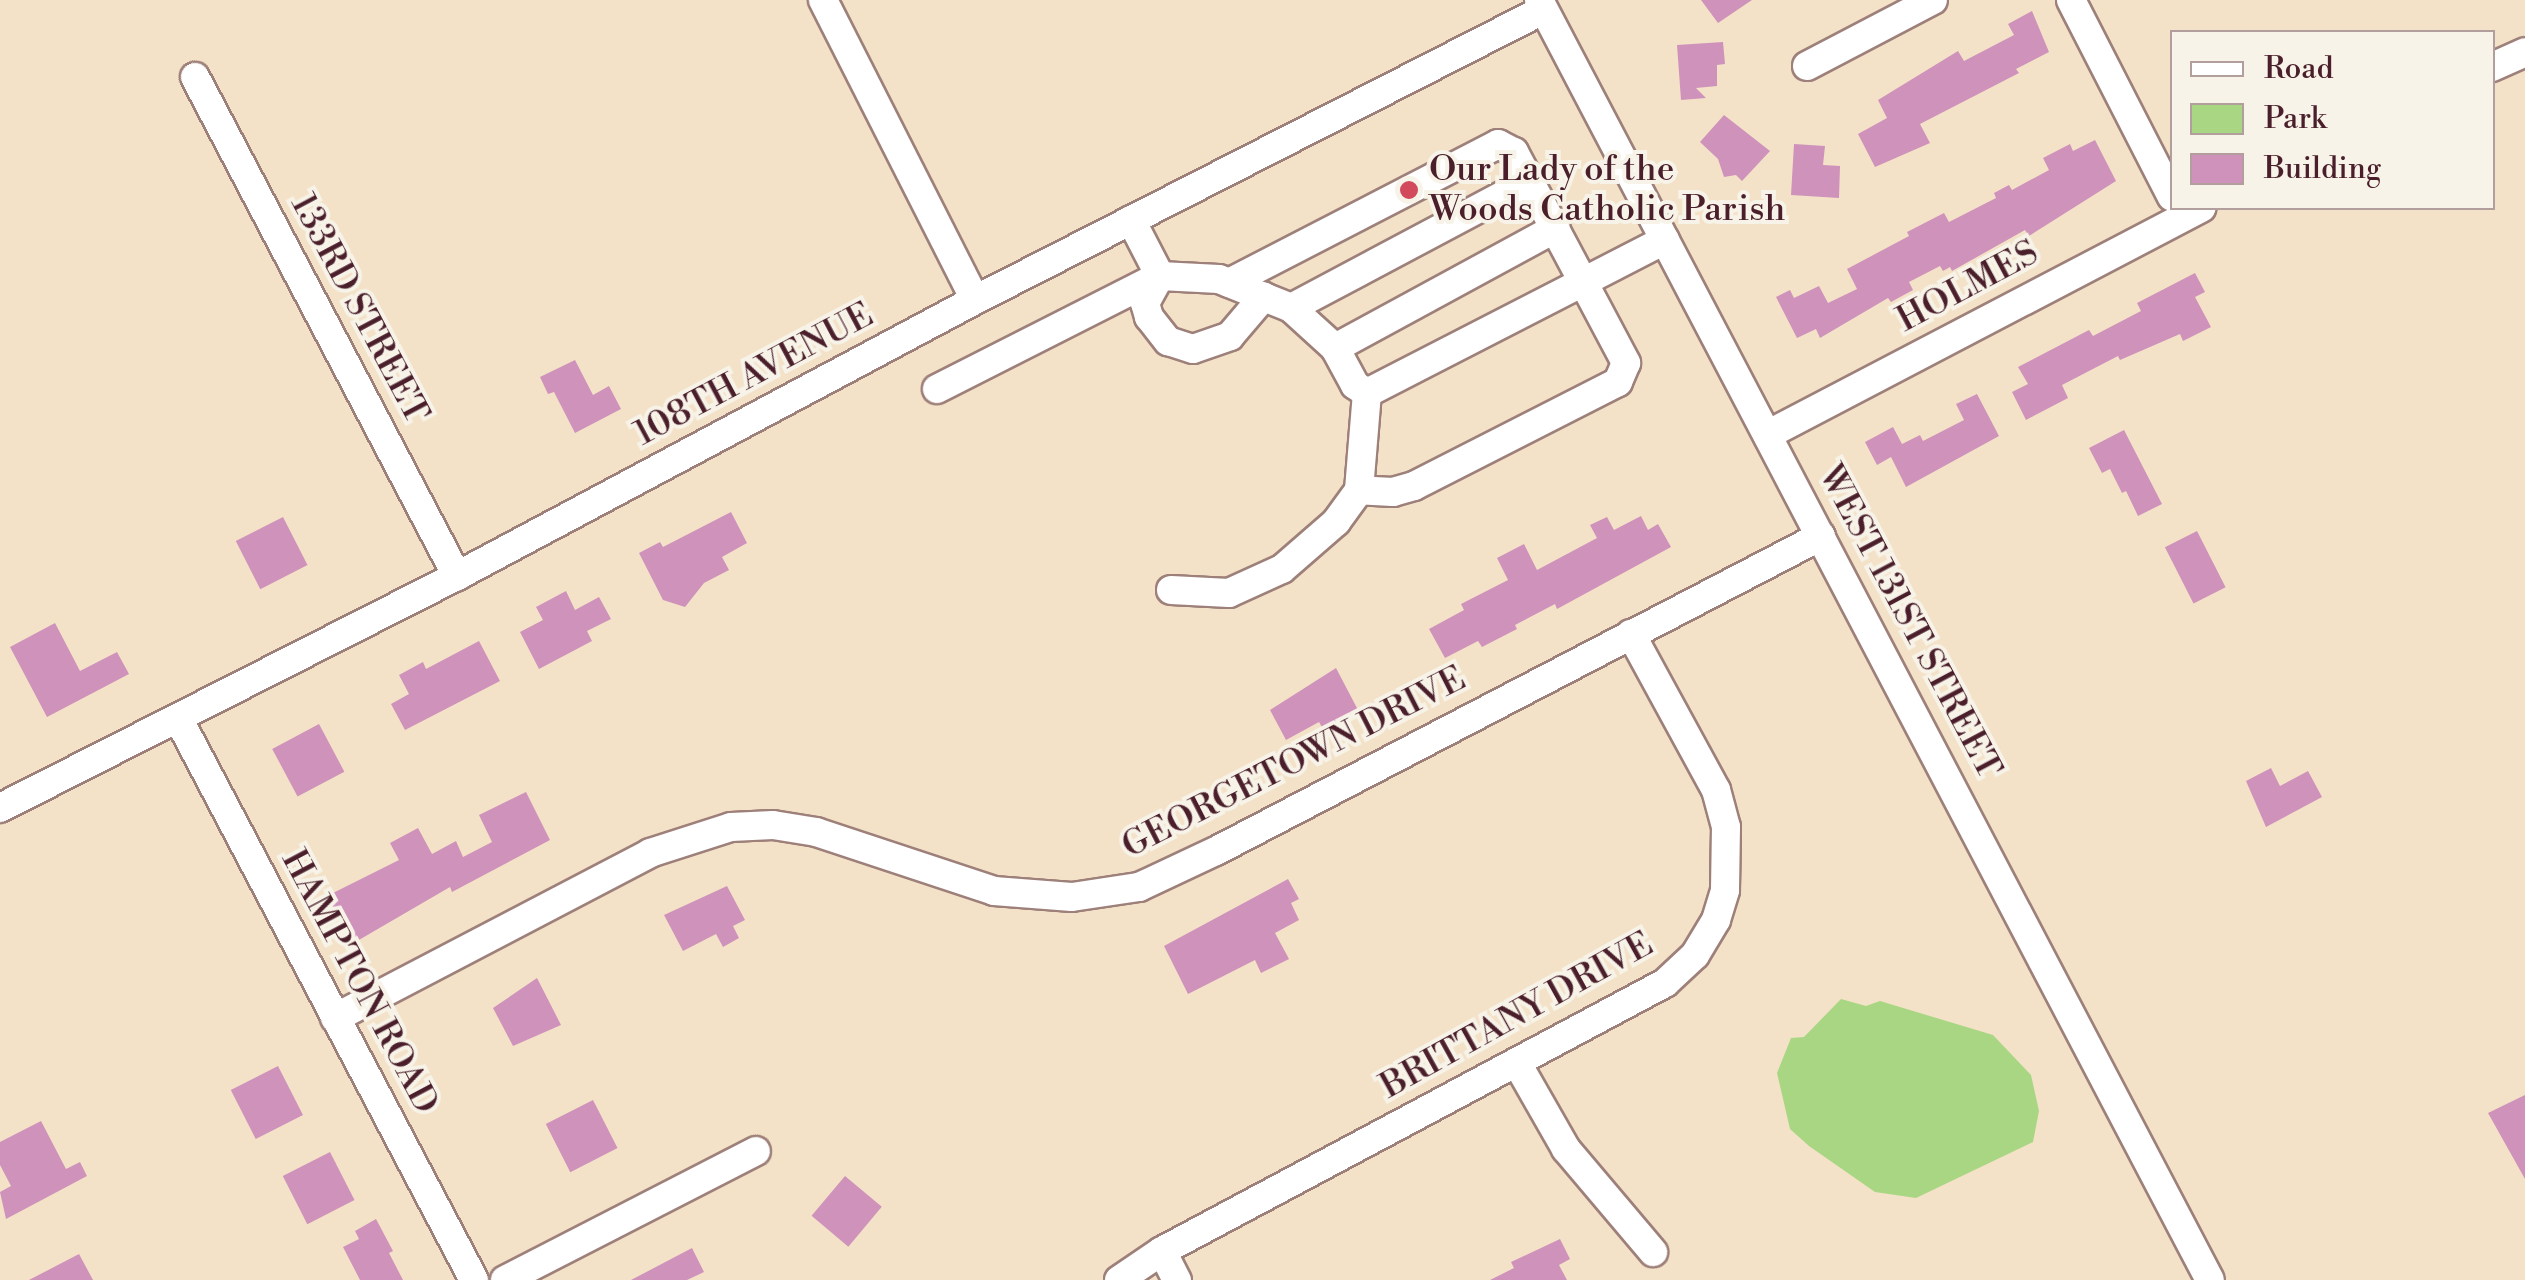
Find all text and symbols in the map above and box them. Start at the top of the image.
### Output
legend [2170,30,2495,210]
text: Road [2264,50,2334,88]
text: Park [2264,100,2326,138]
place label: Our Lady of the Woods Catholic Parish [1429,149,1785,231]
text: Building [2264,150,2381,188]
marker: Our Lady of the Woods Catholic Parish [1398,179,1420,201]
street label: 133RD STREET [281,187,437,431]
street label: HOLMES [1890,232,2046,342]
street label: 108TH AVENUE [628,295,880,455]
street label: WEST 131ST STREET [1809,458,2009,786]
street label: GEORGETOWN DRIVE [1115,658,1473,868]
street label: HAMPTON ROAD [272,843,446,1121]
street label: BRITTANY DRIVE [1374,924,1660,1108]

